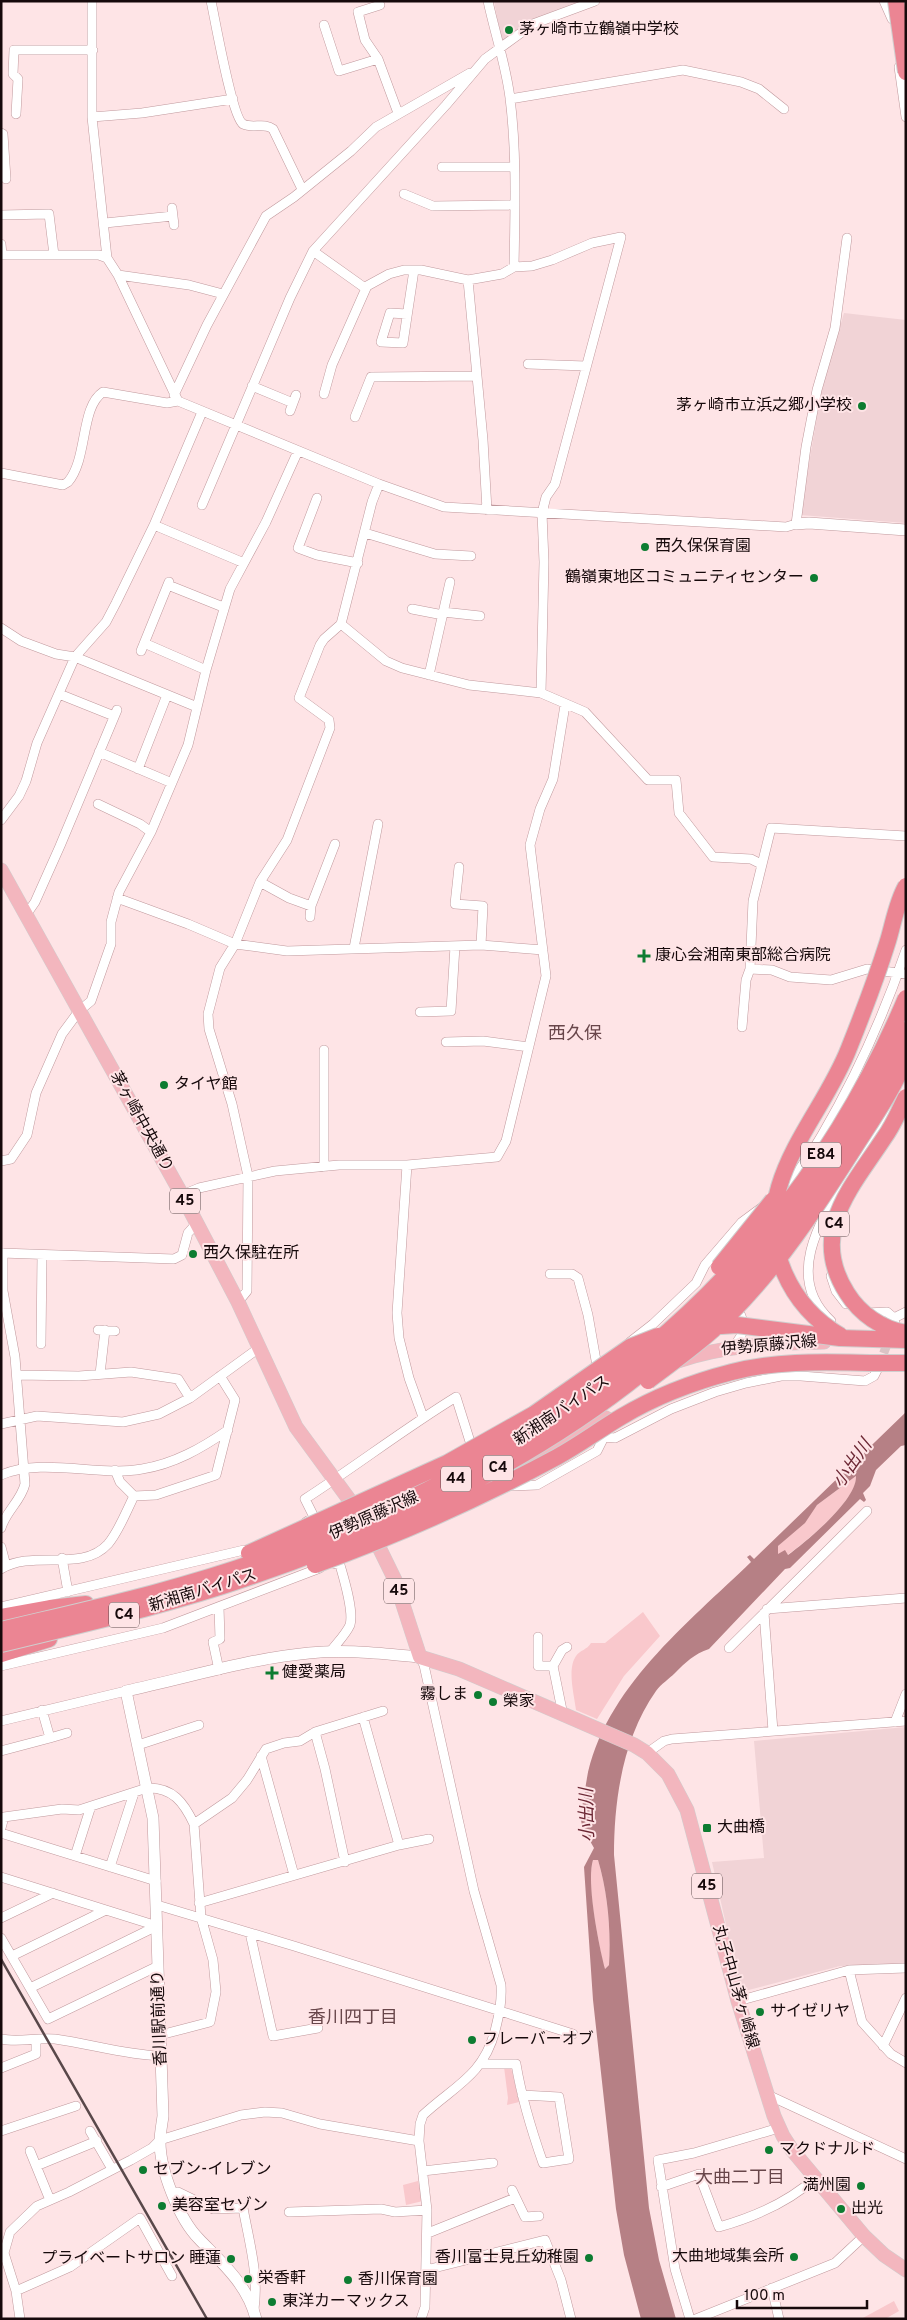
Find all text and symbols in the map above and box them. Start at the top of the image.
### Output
place label: 茅ヶ崎市立鶴嶺中学校 [519,20,679,40]
marker: 茅ヶ崎市立鶴嶺中学校 [503,24,515,36]
place label: 茅ヶ崎市立浜之郷小学校 [676,396,852,416]
marker: 茅ヶ崎市立浜之郷小学校 [856,400,868,412]
place label: 西久保保育園 [655,537,751,557]
marker: 西久保保育園 [639,541,651,553]
place label: 鶴嶺東地区コミュニティセンター [565,568,804,588]
marker: 鶴嶺東地区コミュニティセンター [808,572,820,584]
place label: 康心会湘南東部総合病院 [655,946,831,966]
marker: 康心会湘南東部総合病院 [637,949,651,963]
district label: 西久保 [548,1023,602,1046]
street label: 茅ヶ崎中央通り [105,1068,177,1176]
place label: タイヤ館 [174,1075,238,1095]
marker: タイヤ館 [158,1079,170,1091]
road number: E84 [801,1142,841,1168]
road number: 45 [170,1188,200,1214]
road number: C4 [819,1212,849,1236]
place label: 西久保駐在所 [203,1244,299,1264]
marker: 西久保駐在所 [187,1248,199,1260]
street label: 伊勢原藤沢線 [720,1332,818,1360]
street label: 新湘南バイパス [510,1371,614,1451]
water label: 小出川 [828,1434,879,1493]
road number: C4 [483,1456,513,1480]
road number: 44 [441,1466,471,1492]
street label: 伊勢原藤沢線 [326,1487,422,1545]
street label: 新湘南バイパス [147,1565,259,1617]
road number: 45 [384,1578,414,1604]
road number: C4 [109,1602,139,1628]
place label: 健愛薬局 [282,1663,346,1683]
marker: 健愛薬局 [266,1667,278,1679]
place label: 霧しま [420,1685,468,1705]
marker: 霧しま [472,1689,484,1701]
place label: 榮家 [503,1692,535,1712]
marker: 榮家 [487,1696,499,1708]
water label: 小出川 [576,1786,600,1842]
place label: 大曲橋 [717,1818,765,1838]
marker: 大曲橋 [701,1822,713,1834]
road number: 45 [692,1874,722,1898]
street label: 丸子中山茅ヶ崎線 [708,1923,762,2051]
street label: 香川駅前通り [148,1970,172,2066]
place label: サイゼリヤ [770,2002,850,2022]
marker: サイゼリヤ [754,2006,766,2018]
district label: 香川四丁目 [308,2007,398,2030]
place label: フレーバーオブ [482,2030,594,2050]
marker: フレーバーオブ [466,2034,478,2046]
place label: マクドナルド [779,2140,875,2160]
marker: マクドナルド [763,2144,775,2156]
place label: セブン-イレブン [153,2160,271,2180]
marker: セブン-イレブン [137,2164,149,2176]
district label: 大曲二丁目 [695,2167,785,2190]
place label: 満州園 [803,2176,851,2196]
marker: 満州園 [855,2180,867,2192]
place label: 美容室セゾン [172,2196,268,2216]
place label: 出光 [851,2199,883,2219]
marker: 美容室セゾン [156,2200,168,2212]
marker: 出光 [835,2203,847,2215]
place label: 大曲地域集会所 [672,2247,784,2267]
place label: 香川富士見丘幼稚園 [435,2248,579,2268]
place label: プライベートサロン 睡蓮 [41,2249,221,2269]
marker: 大曲地域集会所 [788,2251,800,2263]
marker: 香川富士見丘幼稚園 [583,2252,595,2264]
marker: プライベートサロン 睡蓮 [225,2253,237,2265]
place label: 栄香軒 [258,2269,306,2289]
place label: 香川保育園 [358,2270,438,2290]
marker: 栄香軒 [242,2273,254,2285]
marker: 香川保育園 [342,2274,354,2286]
scale bar [737,2278,867,2310]
text: 100 m [744,2287,785,2306]
place label: 東洋カーマックス [282,2292,410,2312]
marker: 東洋カーマックス [266,2296,278,2308]

